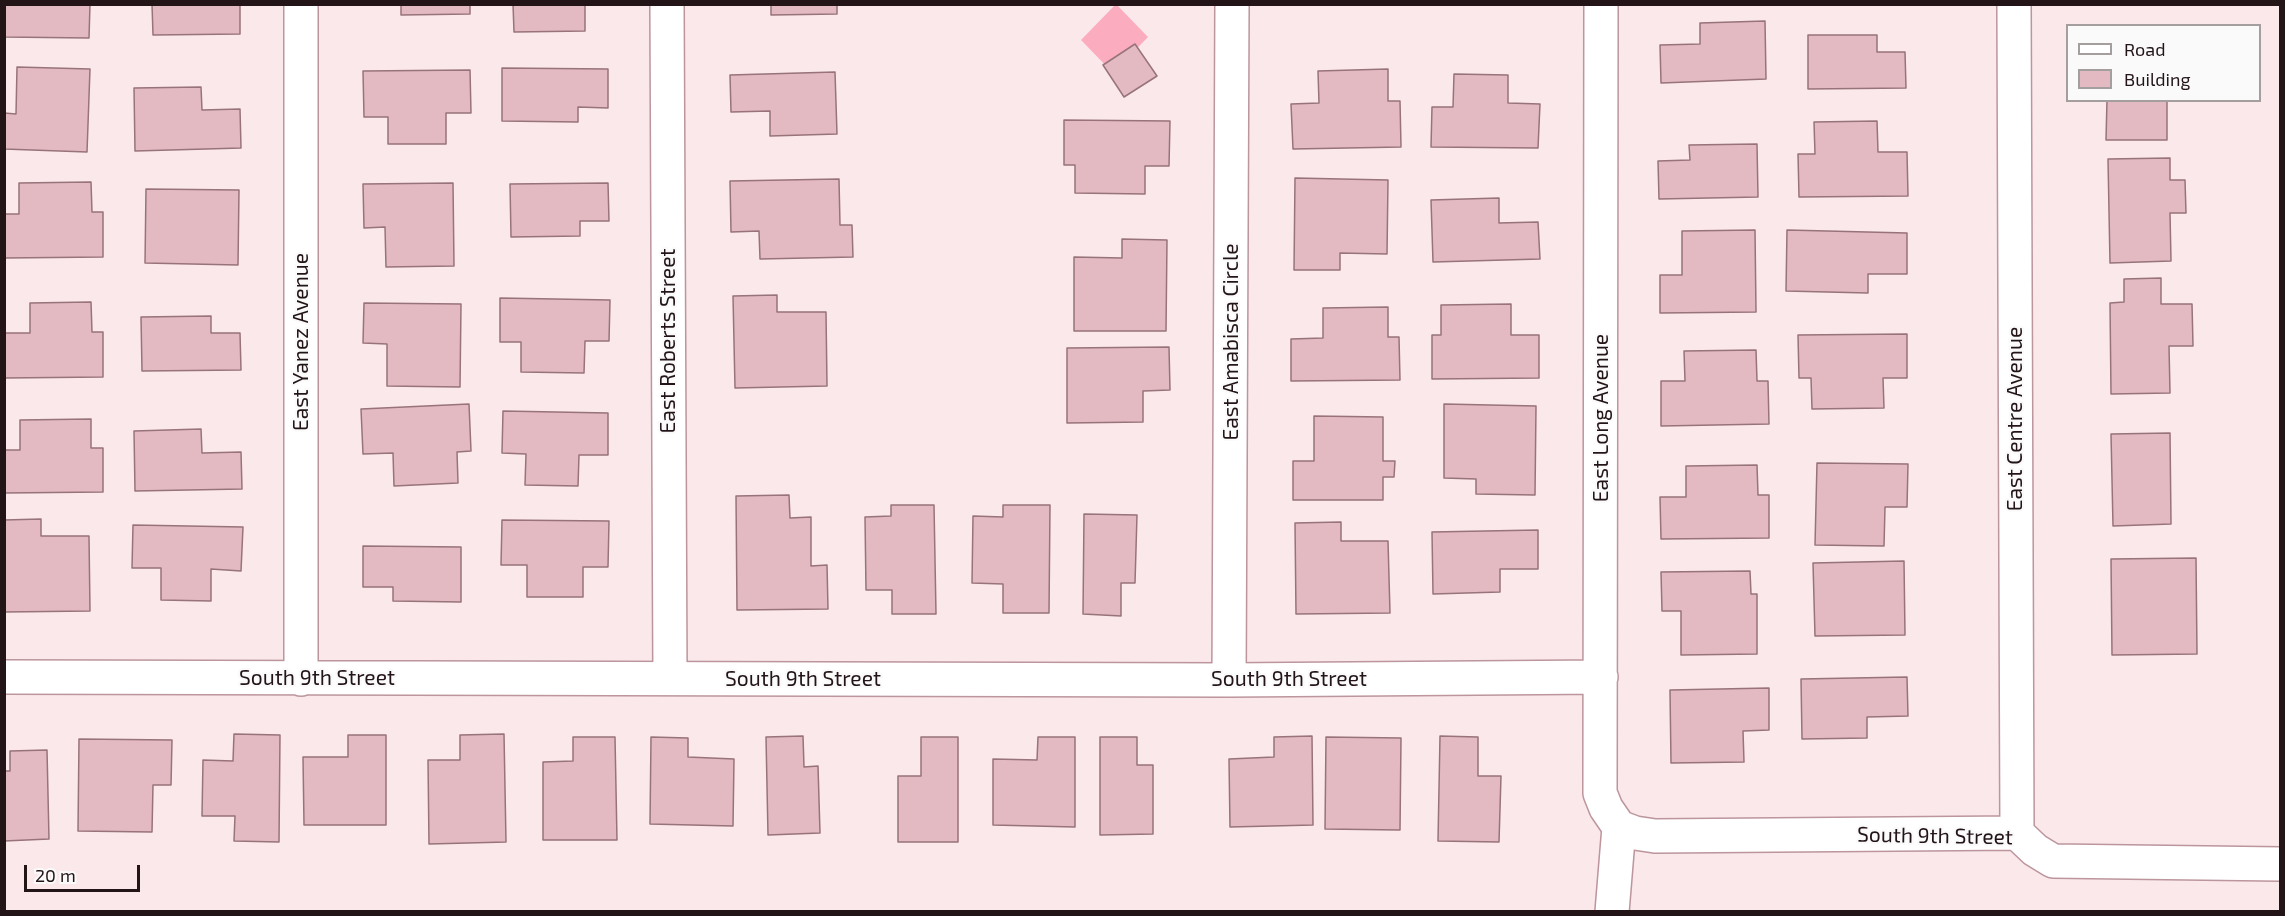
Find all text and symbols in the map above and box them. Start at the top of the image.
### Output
legend [2066,24,2261,102]
text: Road [2124,38,2165,60]
text: Building [2124,68,2191,90]
street label: East Amabisca Circle [1218,243,1244,441]
street label: East Roberts Street [655,249,681,433]
street label: East Yanez Avenue [288,253,314,431]
street label: East Centre Avenue [2002,327,2028,511]
street label: East Long Avenue [1588,334,1614,502]
street label: South 9th Street [239,665,395,691]
street label: South 9th Street [725,666,881,692]
street label: South 9th Street [1211,666,1367,692]
street label: South 9th Street [1857,822,2013,850]
scale bar [27,853,142,891]
text: 20 m [35,864,76,886]

